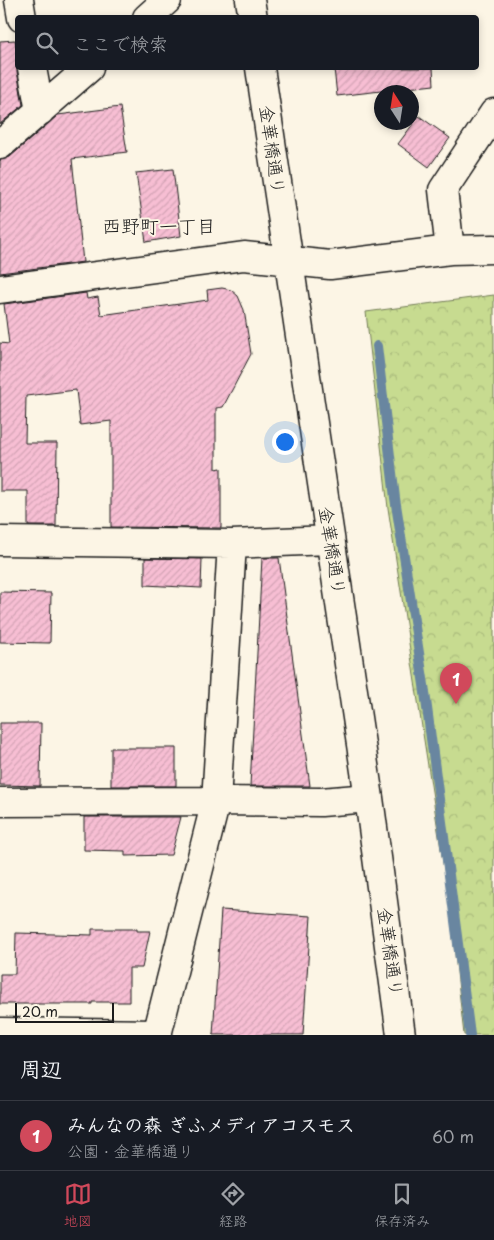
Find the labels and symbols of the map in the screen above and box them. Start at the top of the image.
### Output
north arrow [374,85,419,130]
street label: 金華橋通り [254,103,293,196]
district label: 西野町一丁目 [102,211,216,239]
your location [272,429,298,455]
street label: 金華橋通り [313,504,354,597]
pin: 1 [440,663,472,704]
street label: 金華橋通り [372,905,411,998]
scale bar [15,1000,114,1023]

